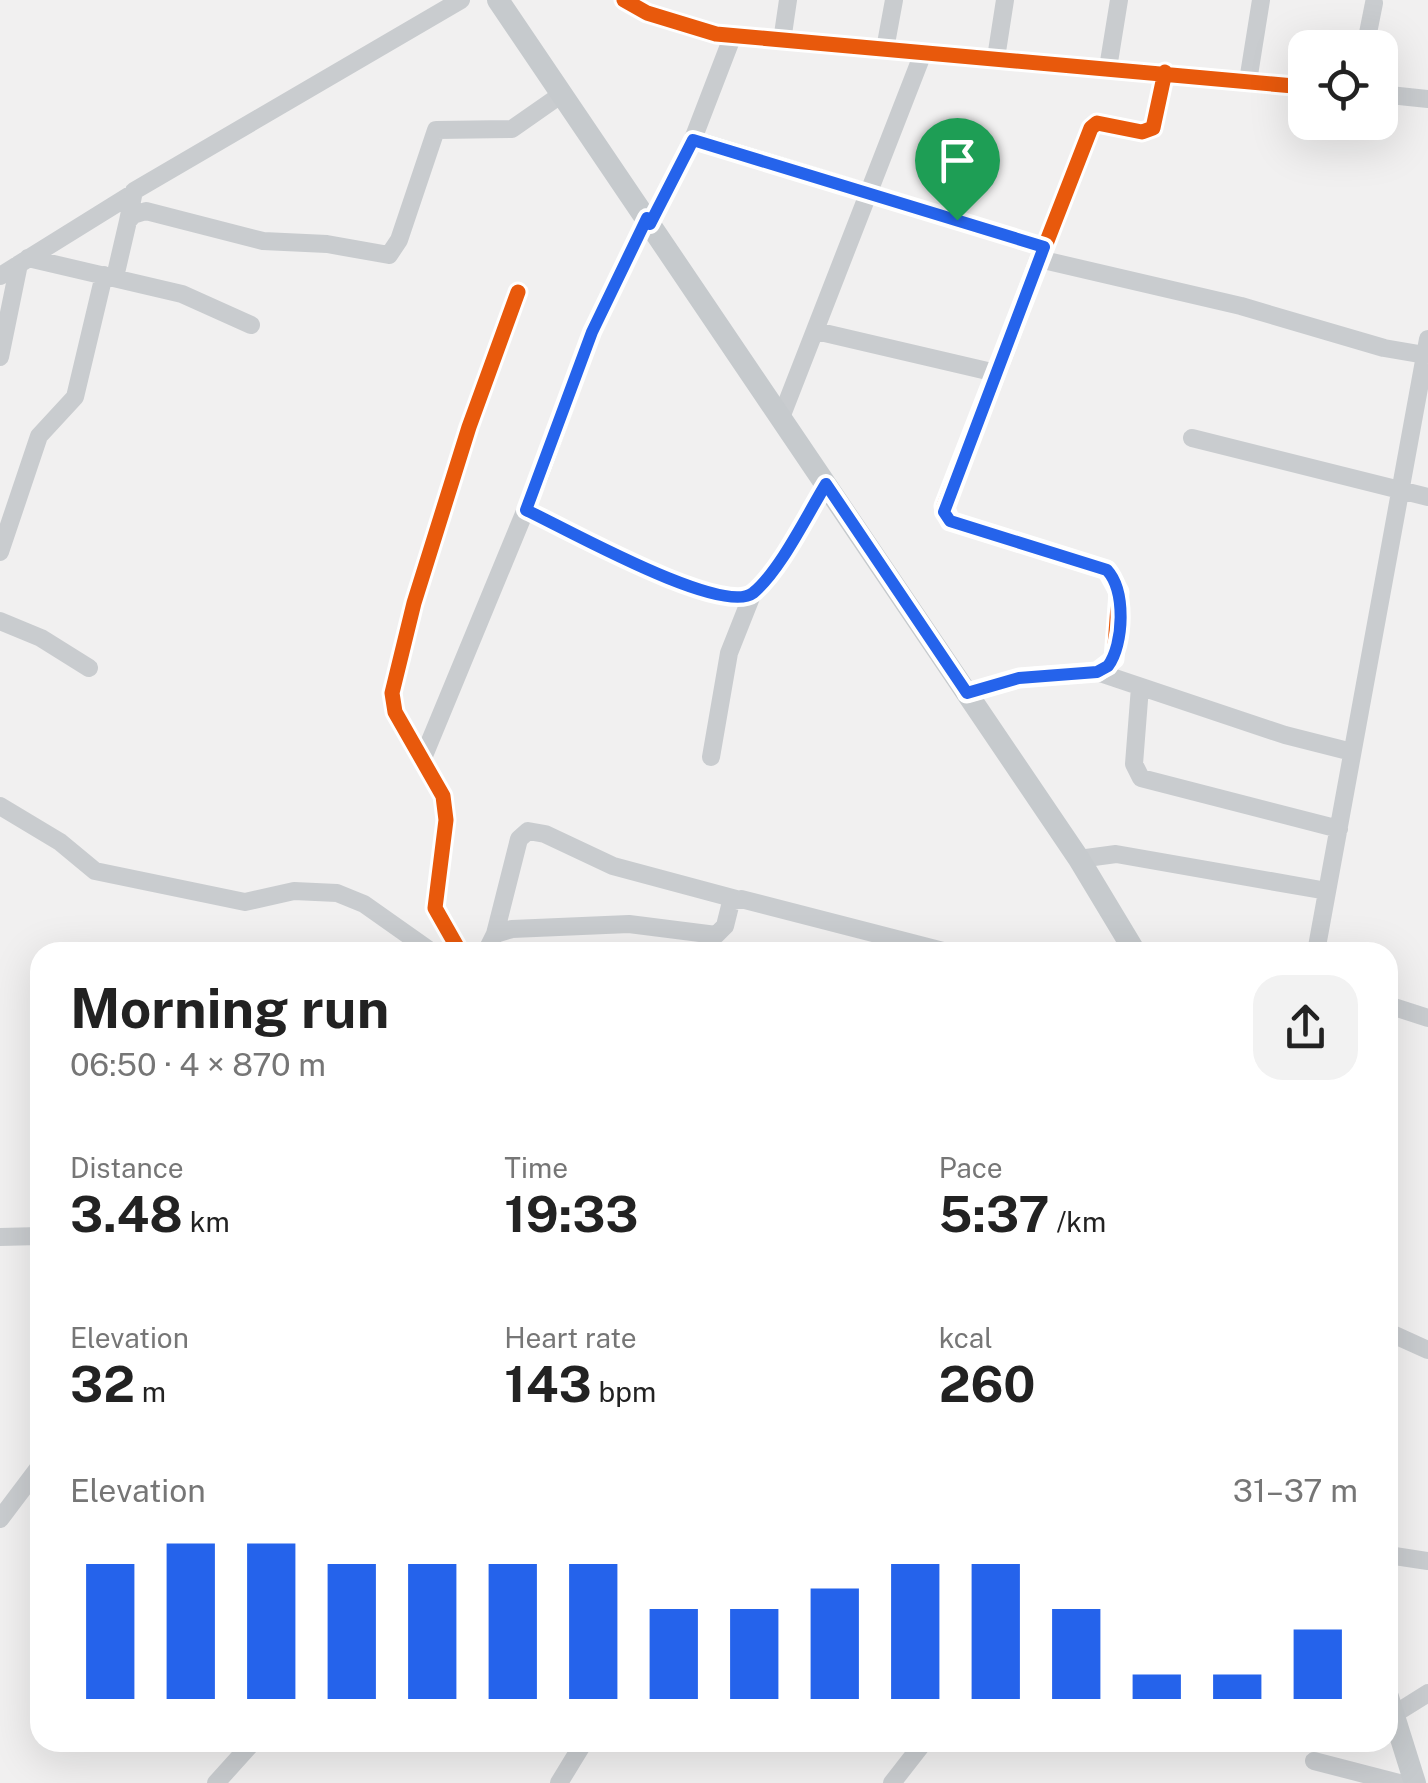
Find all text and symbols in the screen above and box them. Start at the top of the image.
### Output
map controls [1288,30,1398,140]
button: locate [1288,30,1398,140]
pin [915,118,1000,221]
icon: arrive [930,133,985,188]
button: share [1253,975,1358,1080]
text: Morning run [70,976,389,1040]
text: 06:50 · 4 × 870 m [70,1046,326,1083]
text: Distance [70,1151,184,1184]
text: Time [504,1151,568,1184]
text: Pace [939,1151,1003,1184]
text: 3.48 [70,1184,183,1243]
text: 19:33 [504,1184,639,1243]
text: 5:37 [939,1184,1050,1243]
text: km [183,1205,230,1238]
text: /km [1050,1205,1106,1238]
text: Elevation [70,1321,189,1354]
text: Heart rate [504,1321,637,1354]
text: kcal [939,1321,993,1354]
text: 32 [70,1354,135,1413]
text: 143 [504,1354,592,1413]
text: 260 [939,1354,1036,1413]
text: m [135,1375,166,1408]
text: bpm [592,1375,656,1408]
text: Elevation [70,1472,206,1509]
text: 31–37 m [1233,1472,1358,1509]

